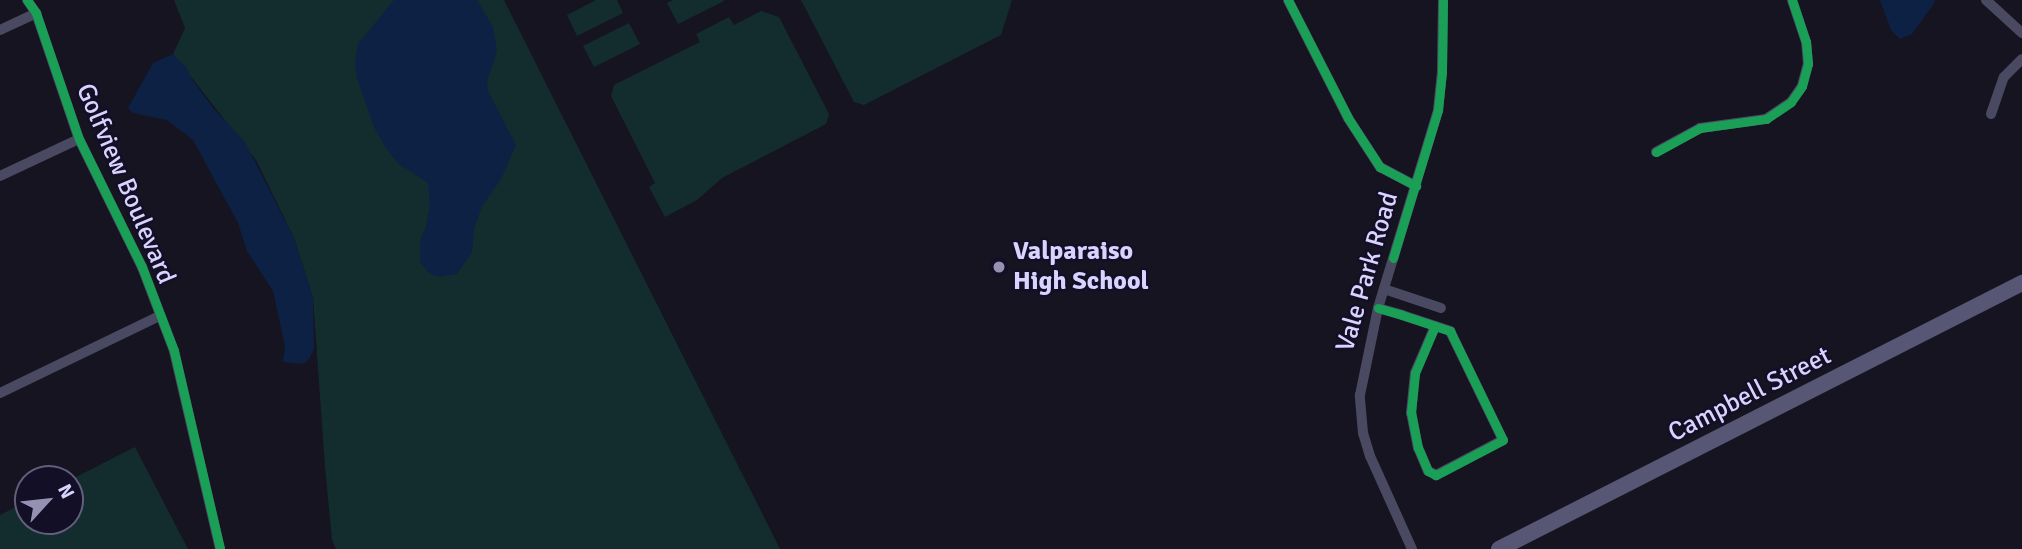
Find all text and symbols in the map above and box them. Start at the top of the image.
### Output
street label: Golfview Boulevard [69,79,181,289]
street label: Vale Park Road [1330,189,1406,355]
place label: Valparaiso High School [1013,236,1149,298]
marker: Valparaiso High School [991,259,1007,275]
street label: Campbell Street [1663,341,1837,449]
north arrow [14,465,84,535]
text: N [52,480,80,503]

